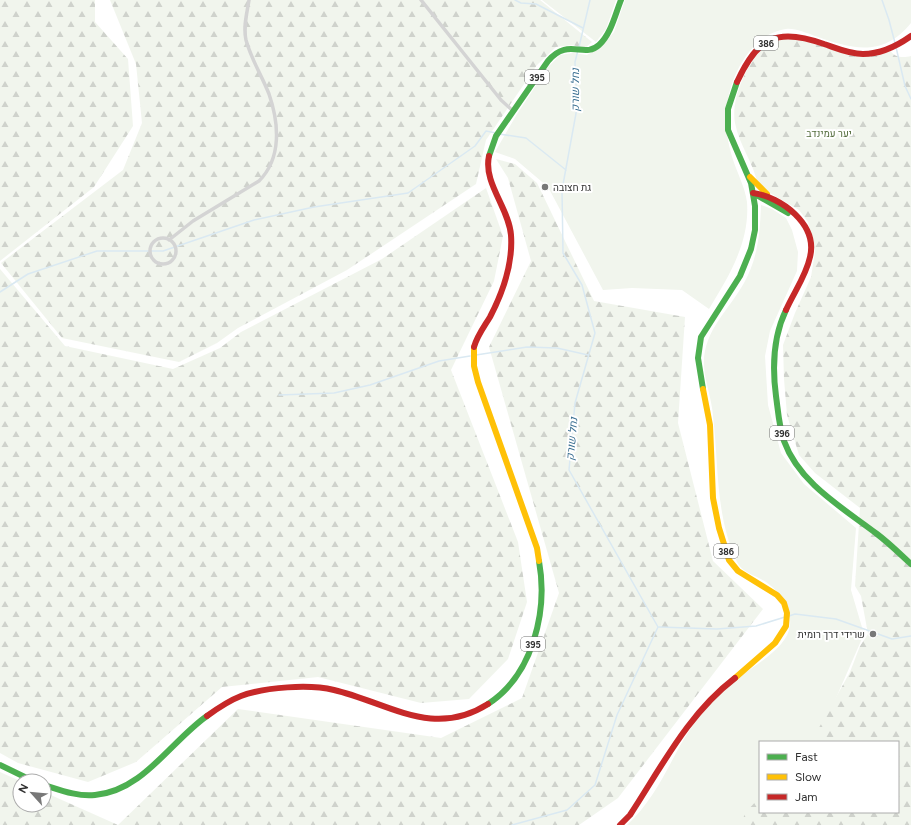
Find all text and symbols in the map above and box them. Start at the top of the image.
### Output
road number: 386 [754,36,778,50]
water label: נחל שורק [569,67,582,112]
road number: 395 [525,70,549,84]
park label: יער עמינדב [806,127,852,140]
place label: גת חצובה [553,181,591,194]
marker: גת חצובה [540,182,550,192]
water label: נחל שורק [564,416,580,461]
road number: 396 [770,426,794,440]
road number: 386 [714,544,738,558]
place label: שרידי דרך רומית [797,628,865,641]
marker: שרידי דרך רומית [868,629,878,639]
road number: 395 [521,637,545,651]
legend [759,741,899,813]
text: Fast [795,750,818,764]
text: Slow [795,770,822,784]
north arrow [12,773,52,813]
text: N [16,782,31,795]
text: Jam [795,790,818,804]

